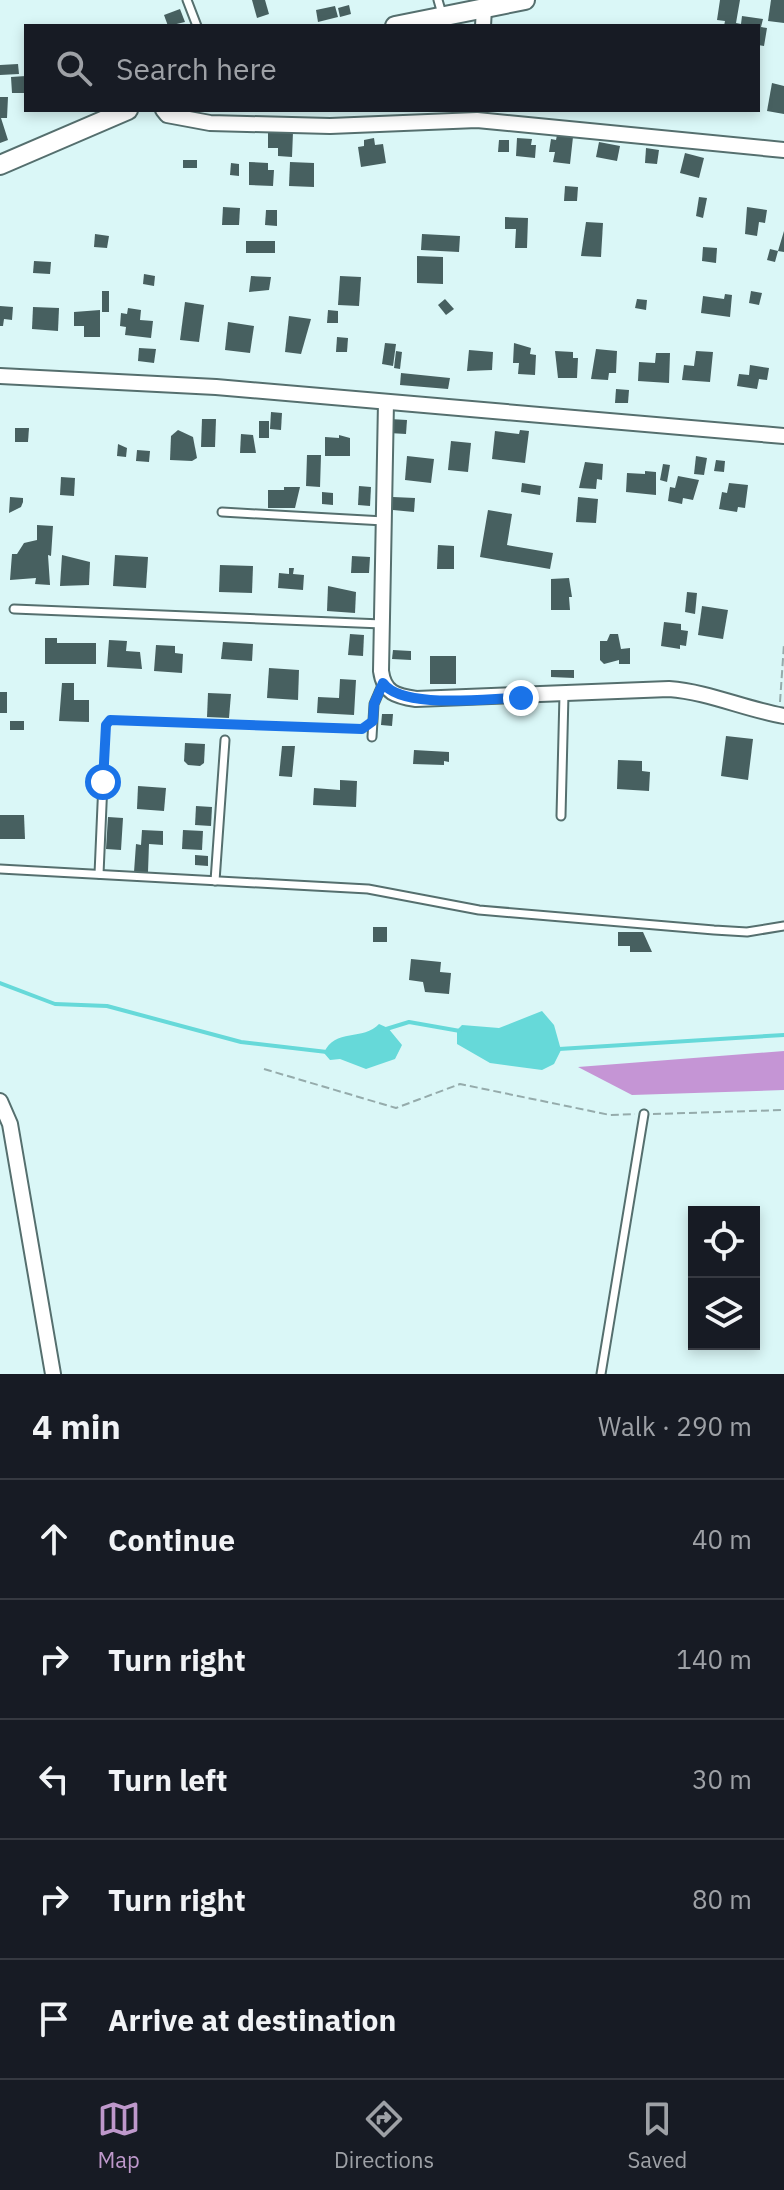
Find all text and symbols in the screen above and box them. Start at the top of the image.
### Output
search box [24,24,760,112]
icon: search [52,46,96,90]
text: Search here [116,49,277,88]
route end [503,680,539,716]
route start [85,764,121,800]
map controls [688,1206,760,1350]
button: locate [688,1206,760,1278]
button: layers [688,1278,760,1350]
text: 4 min [32,1404,121,1448]
text: Walk · 290 m [598,1409,752,1443]
icon: ahead [32,1517,76,1561]
text: Continue [108,1520,235,1559]
text: 40 m [692,1522,752,1556]
icon: right [32,1637,76,1681]
text: Turn right [108,1640,246,1679]
text: 140 m [676,1642,752,1676]
icon: left [32,1757,76,1801]
text: Turn left [108,1760,227,1799]
text: 30 m [692,1762,752,1796]
icon: right [32,1877,76,1921]
text: Turn right [108,1880,246,1919]
text: 80 m [692,1882,752,1916]
icon: arrive [32,1997,76,2041]
text: Arrive at destination [108,2000,396,2039]
tab: Map [97,2097,141,2174]
tab: Directions [334,2097,434,2174]
tab: Saved [627,2097,687,2174]

